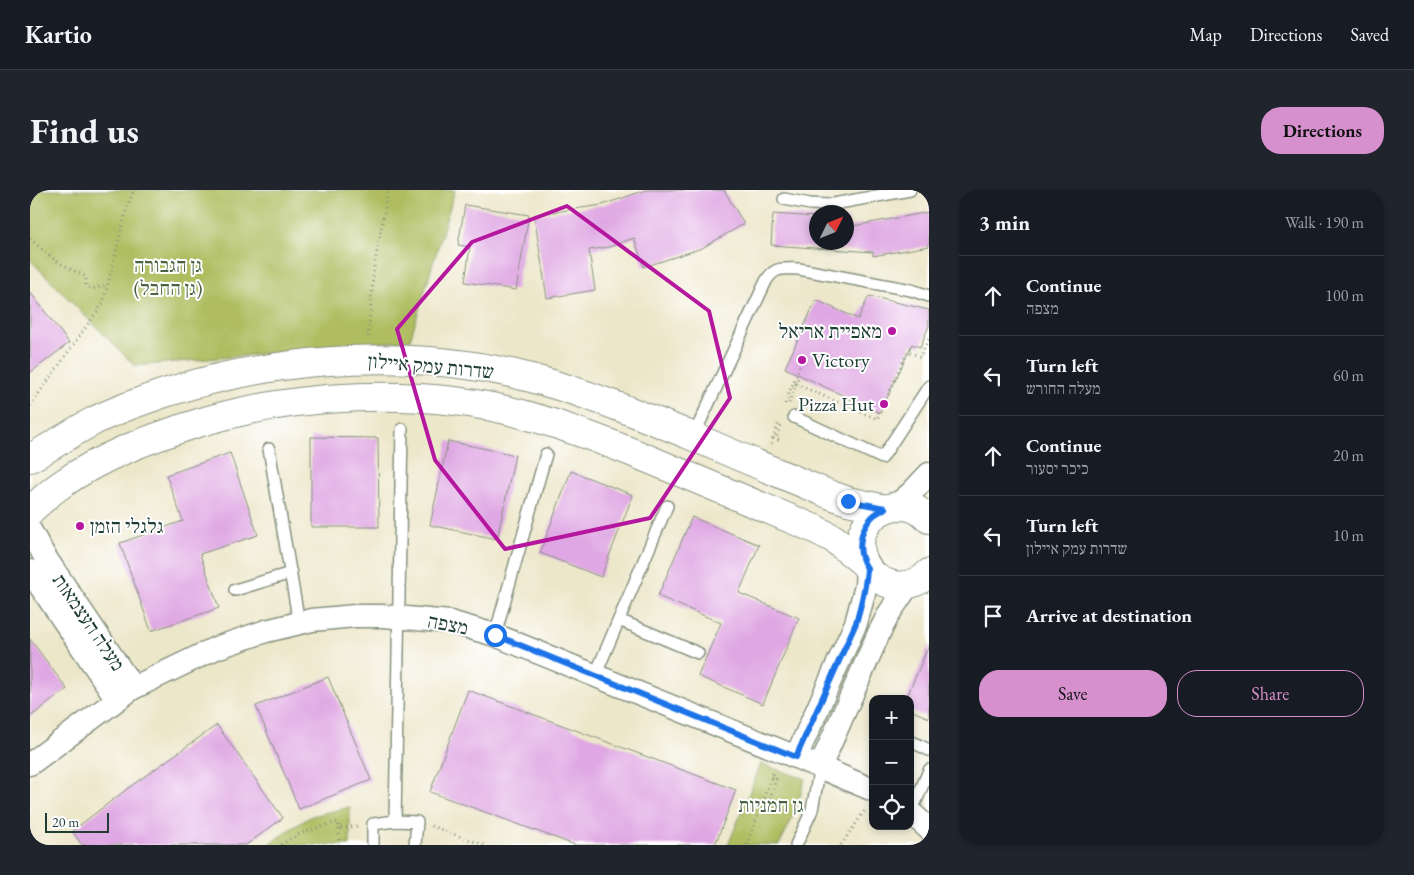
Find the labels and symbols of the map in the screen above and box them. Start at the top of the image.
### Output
north arrow [809,205,854,250]
park label: גן הגבורה (גן החבל) [134,252,202,301]
place label: מאפיית אריאל [778,318,882,344]
marker: מאפיית אריאל [886,325,898,337]
place label: Victory [812,347,870,373]
street label: שדרות עמק איילון [367,348,495,384]
marker: Victory [796,354,808,366]
place label: Pizza Hut [798,391,875,417]
marker: Pizza Hut [878,398,890,410]
route end [837,490,860,513]
place label: גלגלי הזמן [90,513,164,539]
marker: גלגלי הזמן [74,520,86,532]
street label: מעלה העצמאות [47,568,131,676]
street label: מצפה [425,607,471,641]
route start [484,624,507,647]
park label: גן חמניות [738,792,804,818]
scale bar [45,810,109,833]

